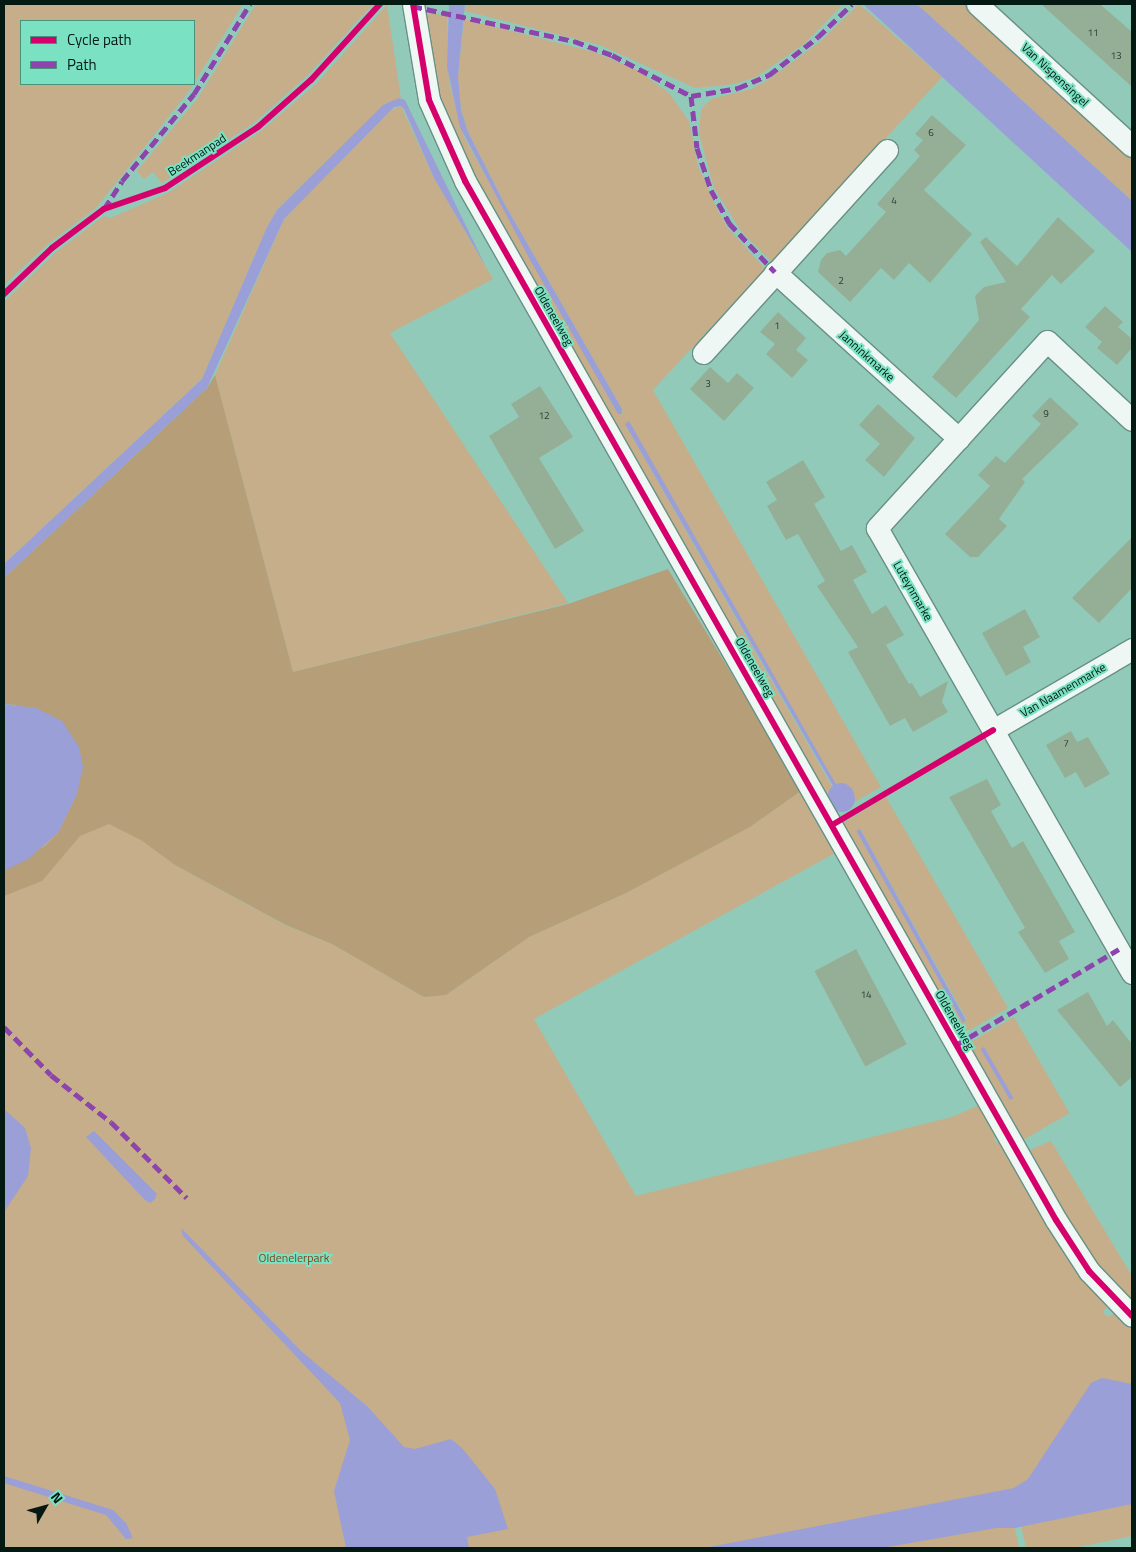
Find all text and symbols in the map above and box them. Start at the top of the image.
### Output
legend [20,20,195,85]
house number: 11 [1087,27,1099,39]
text: Cycle path [67,28,132,51]
street label: Van Nispensingel [1018,40,1092,110]
house number: 13 [1110,50,1122,62]
text: Path [67,53,97,76]
house number: 6 [928,127,934,139]
street label: Beekmanpad [165,131,229,179]
house number: 4 [891,195,897,207]
house number: 2 [838,275,844,287]
street label: Oldeneelweg [531,284,577,348]
house number: 1 [774,320,780,332]
street label: Janninkmarke [837,328,897,384]
house number: 3 [705,378,711,390]
house number: 9 [1043,408,1049,420]
house number: 12 [538,410,550,422]
street label: Luteynmarke [890,559,936,623]
street label: Oldeneelweg [732,635,778,699]
street label: Van Naamenmarke [1018,660,1108,720]
house number: 7 [1063,738,1069,750]
street label: Oldeneelweg [932,988,978,1052]
house number: 14 [860,989,872,1001]
park label: Oldenelerpark [259,1251,329,1265]
north arrow [20,1482,70,1532]
text: N [46,1487,68,1508]

